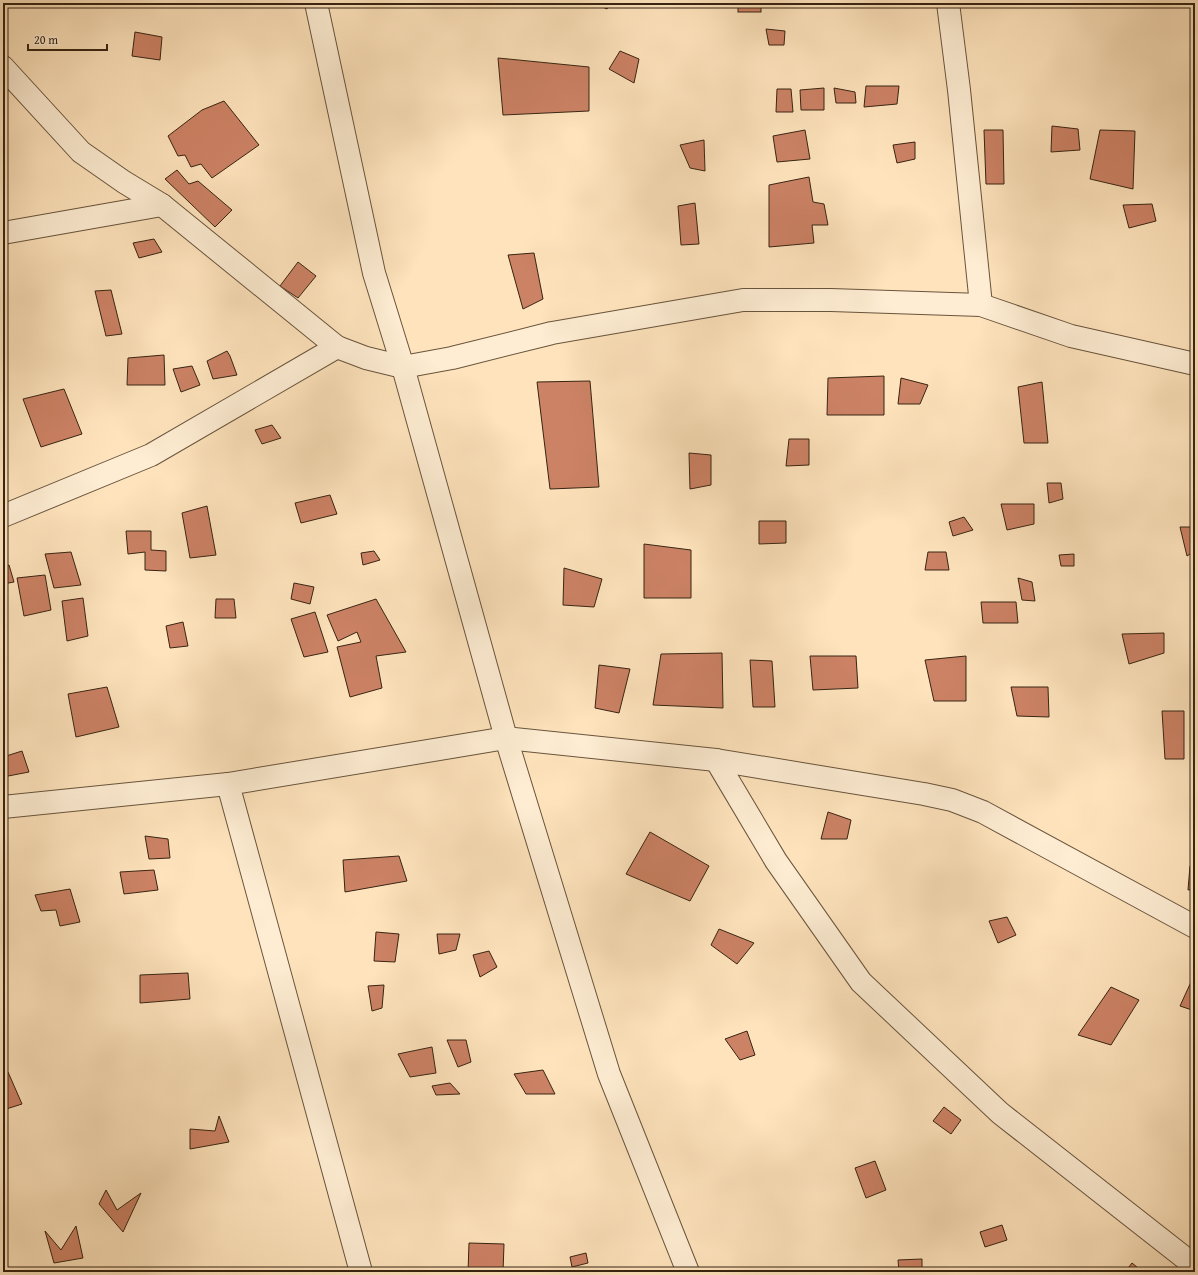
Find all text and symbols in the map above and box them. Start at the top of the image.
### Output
scale bar [28,26,107,52]
text: 20 m [34,31,58,48]

